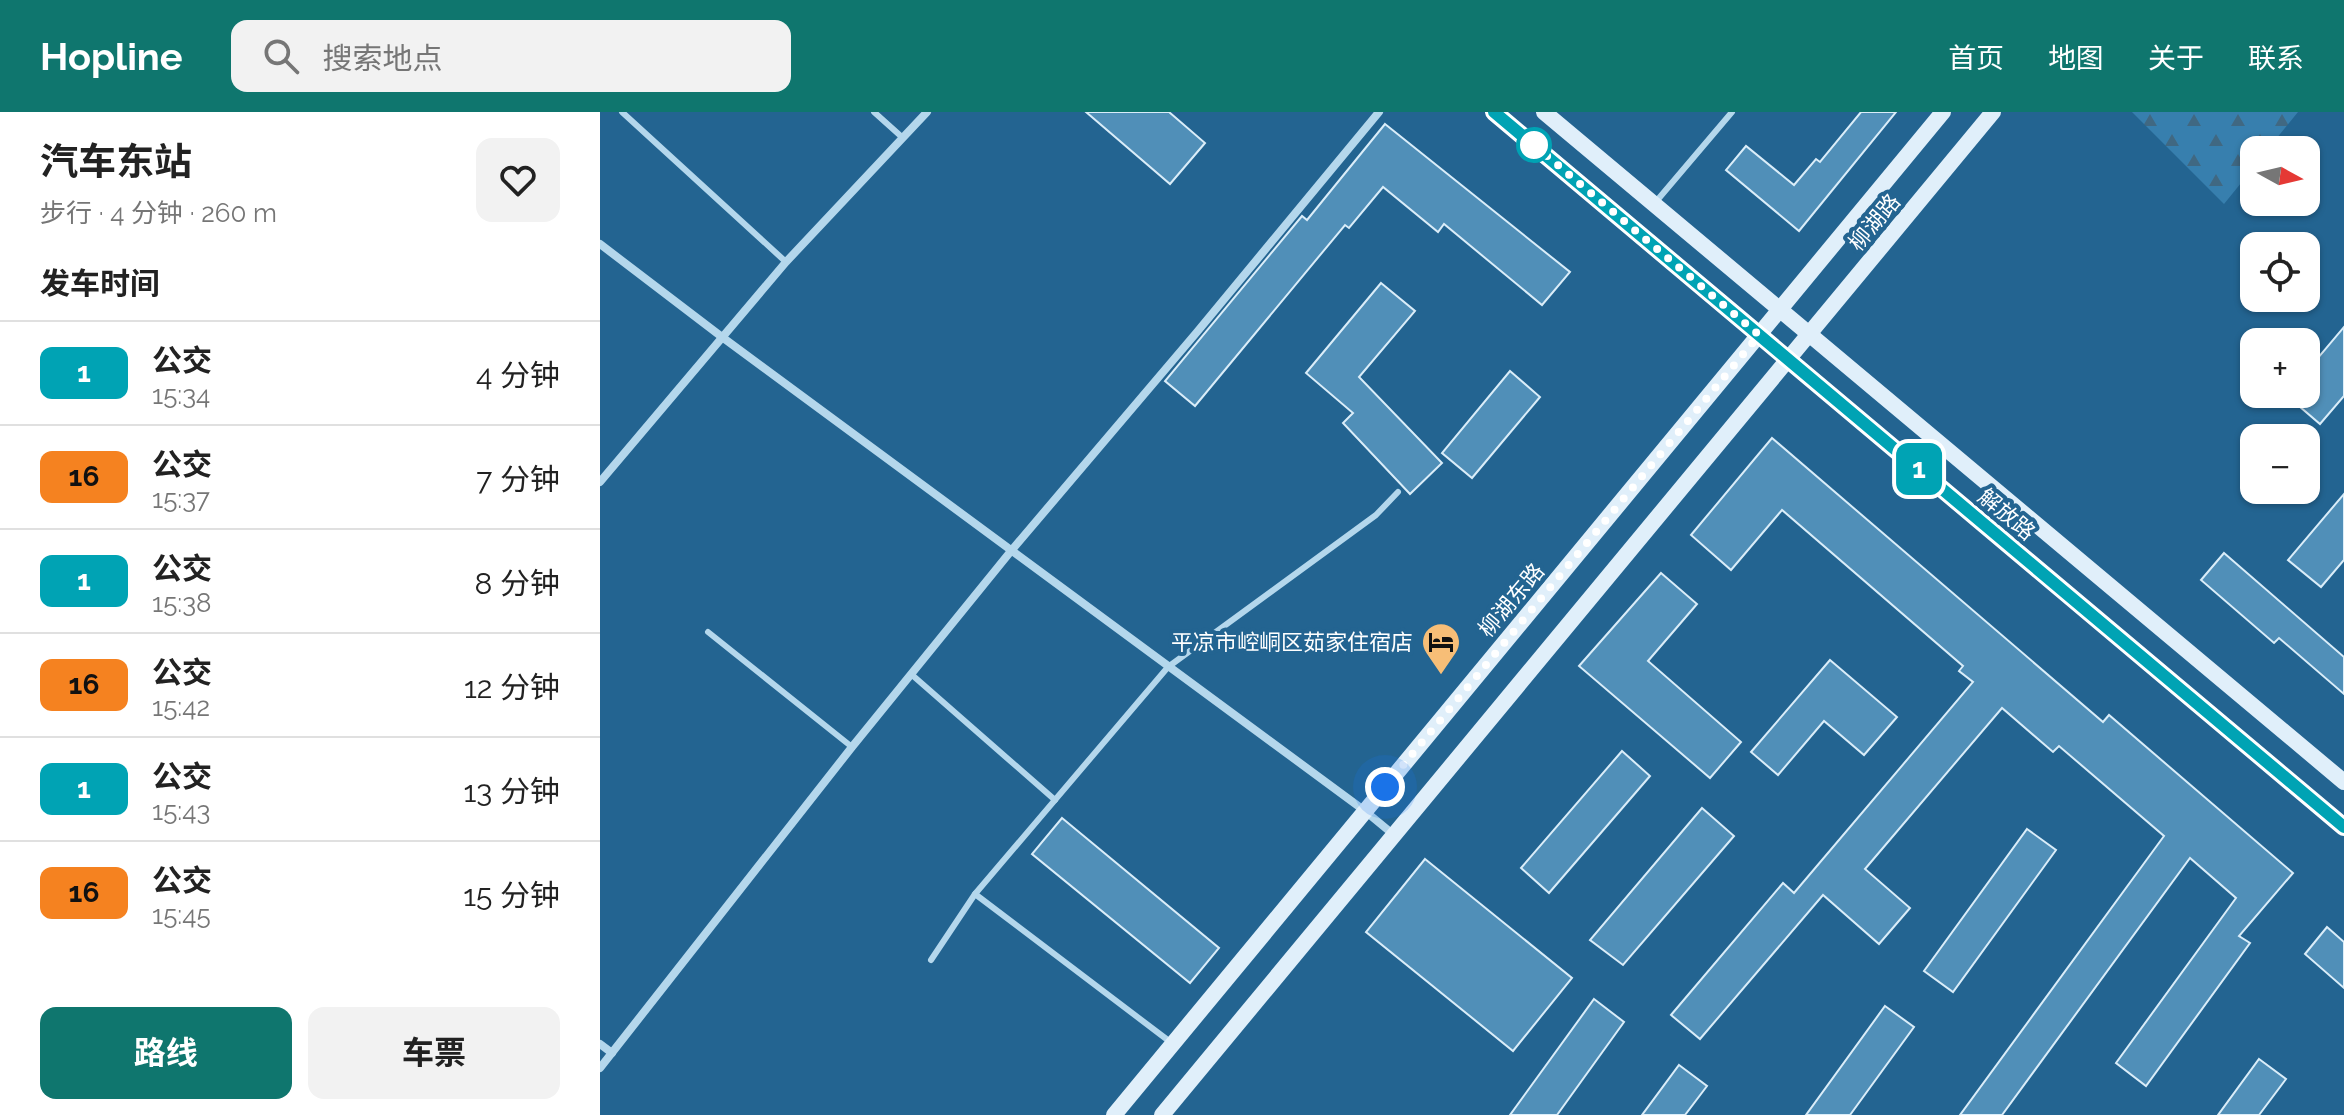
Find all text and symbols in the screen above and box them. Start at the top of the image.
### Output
search box [231,20,791,92]
text: Hopline [40,34,183,79]
icon: search [259,34,303,78]
text: 搜索地点 [323,41,443,76]
text: 首页 [1948,42,2004,75]
text: 地图 [2048,42,2104,75]
text: 关于 [2148,42,2204,75]
text: 联系 [2248,42,2304,75]
unlabelled marker [1517,128,1551,162]
north arrow [2240,136,2320,216]
map controls [2240,136,2320,504]
button: heart [476,138,560,222]
text: 汽车东站 [40,139,192,184]
street label: 柳湖路 [1843,188,1905,256]
text: 步行 · 4 分钟 · 260 m [40,198,277,228]
button: locate [2240,232,2320,312]
text: 发车时间 [40,266,160,301]
button: + [2240,328,2320,408]
text: 公交 [152,343,212,378]
text: 1 [77,356,91,389]
text: 4 分钟 [476,358,560,393]
text: 15:34 [152,380,210,410]
button: − [2240,424,2320,504]
line badge: 1 [1893,443,1945,495]
text: 公交 [152,447,212,482]
text: 1 [1912,452,1926,485]
text: 16 [69,460,99,493]
text: 7 分钟 [476,462,560,497]
street label: 解放路 [1973,483,2041,545]
text: 15:37 [152,484,210,514]
text: 公交 [152,551,212,586]
street label: 柳湖东路 [1473,558,1549,642]
text: 1 [77,564,91,597]
text: 8 分钟 [475,566,560,601]
text: 15:38 [152,588,212,618]
hotel icon: 平凉市崆峒区茹家住宿店 [1420,621,1462,676]
place label: 平凉市崆峒区茹家住宿店 [1171,629,1413,655]
text: 公交 [152,655,212,690]
text: 16 [69,668,99,701]
text: 12 分钟 [464,670,560,705]
text: 15:42 [152,692,210,722]
text: 公交 [152,759,212,794]
your location [1365,767,1405,807]
text: 1 [77,772,91,805]
text: 13 分钟 [463,774,560,809]
text: 15:43 [152,796,210,826]
text: 公交 [152,863,212,898]
text: 16 [69,876,99,909]
text: 15 分钟 [463,878,560,913]
text: 15:45 [152,900,211,930]
button: 路线 [40,1007,292,1099]
button: 车票 [308,1007,560,1099]

